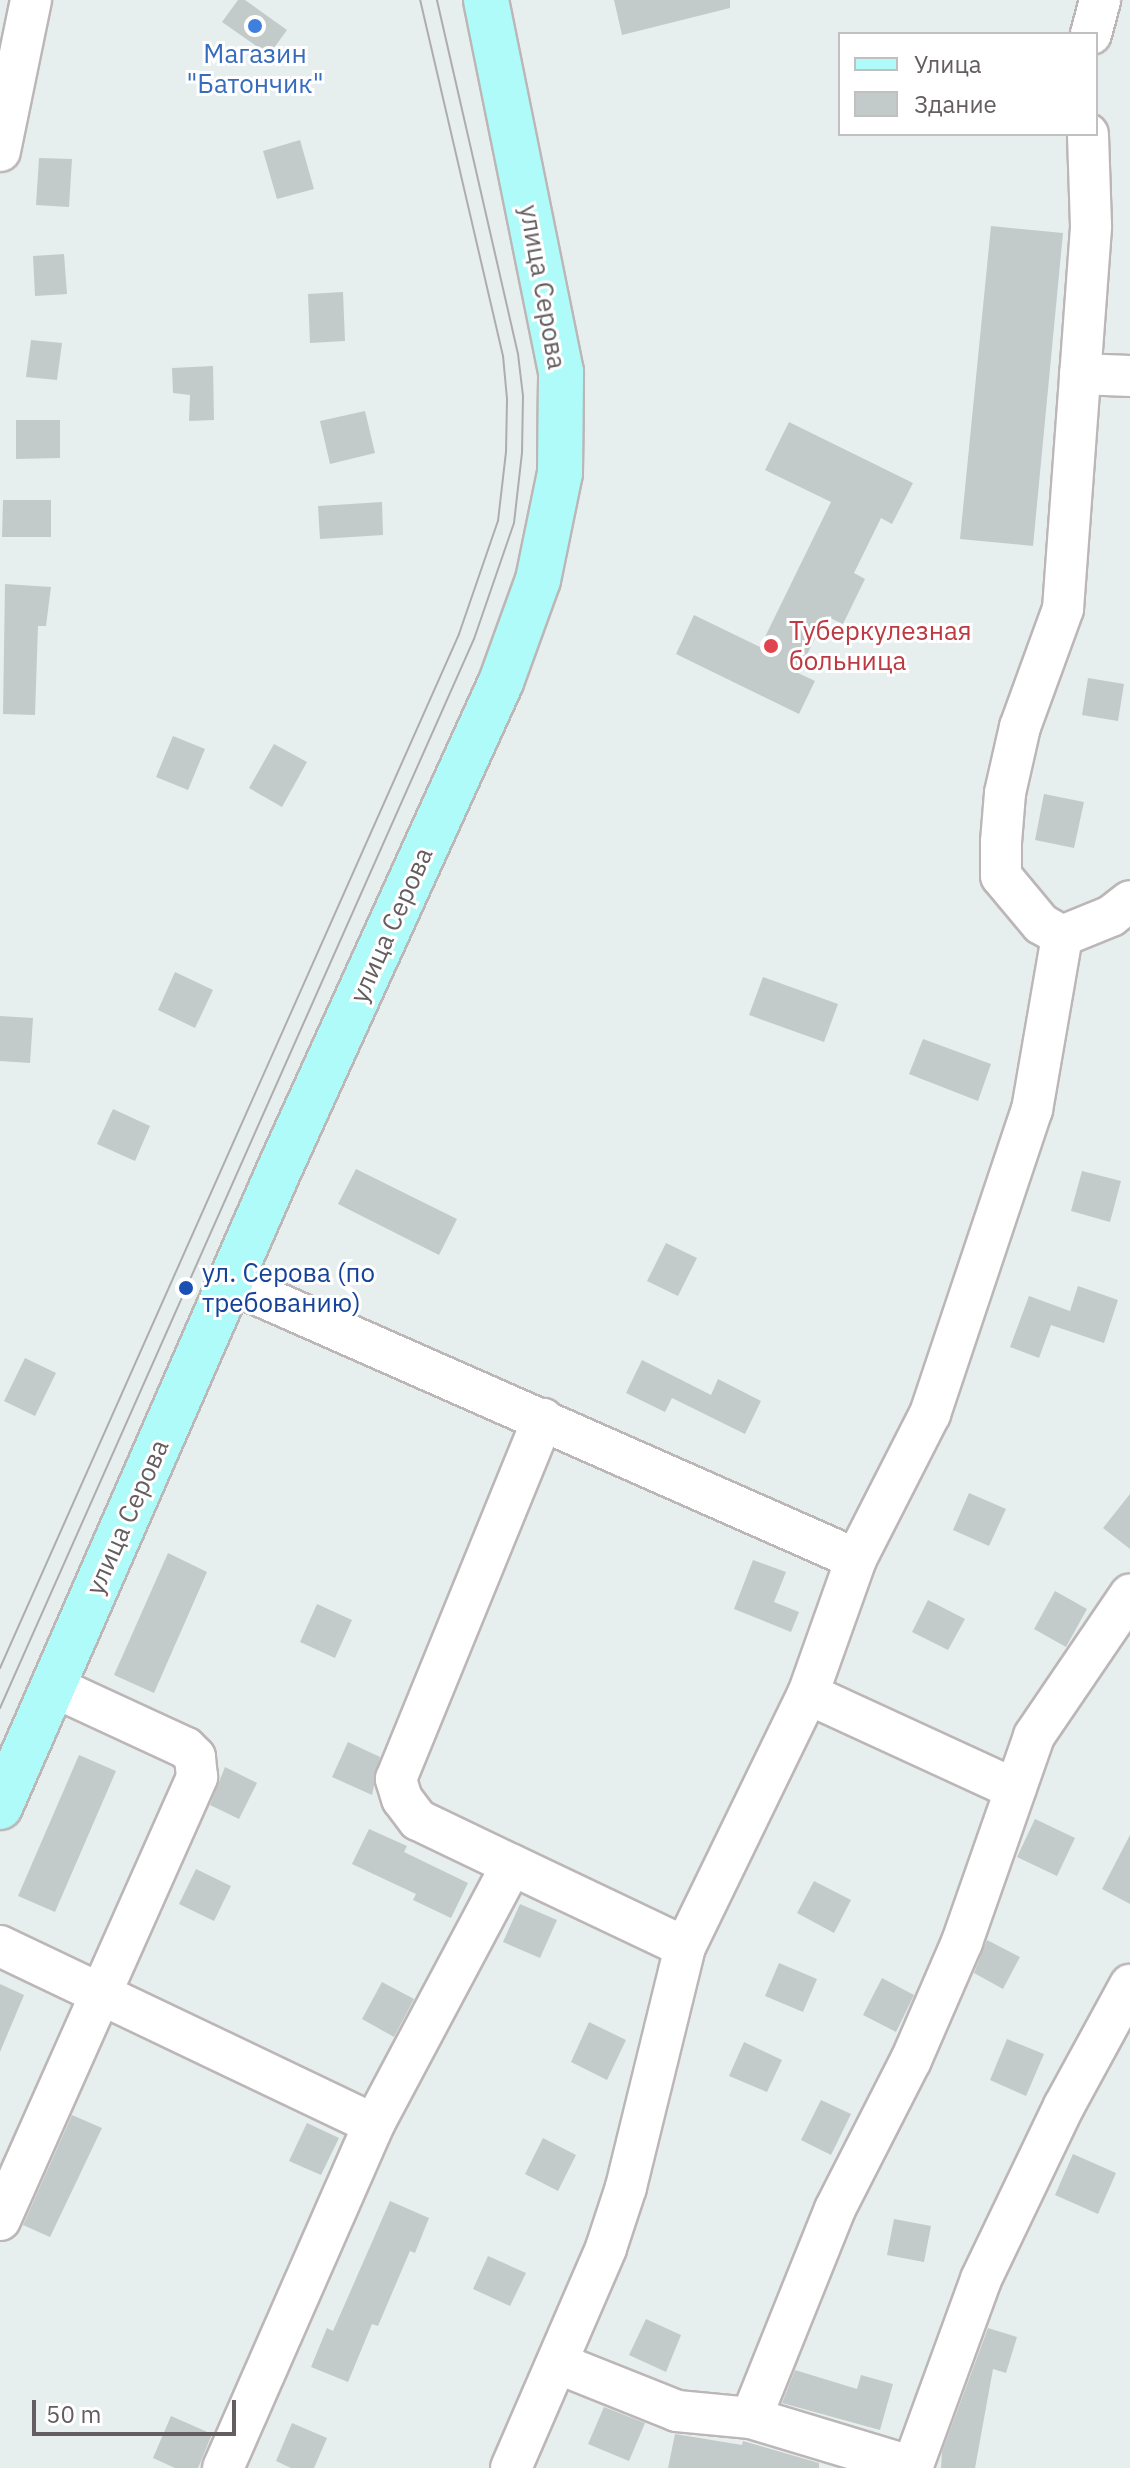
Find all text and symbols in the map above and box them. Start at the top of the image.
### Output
marker: Магазин "Батончик" [246,17,264,35]
legend [838,32,1098,136]
place label: Магазин "Батончик" [186,38,324,100]
text: Улица [914,48,982,80]
text: Здание [914,88,997,120]
street label: улица Серова [513,202,573,372]
place label: Туберкулезная больница [789,615,972,676]
marker: Туберкулезная больница [760,635,782,657]
street label: улица Серова [343,843,439,1007]
place label: ул. Серова (по требованию) [202,1257,375,1318]
marker: ул. Серова (по требованию) [177,1279,195,1297]
street label: улица Серова [79,1435,175,1599]
scale bar [36,2384,240,2434]
text: 50 m [46,2398,101,2430]

